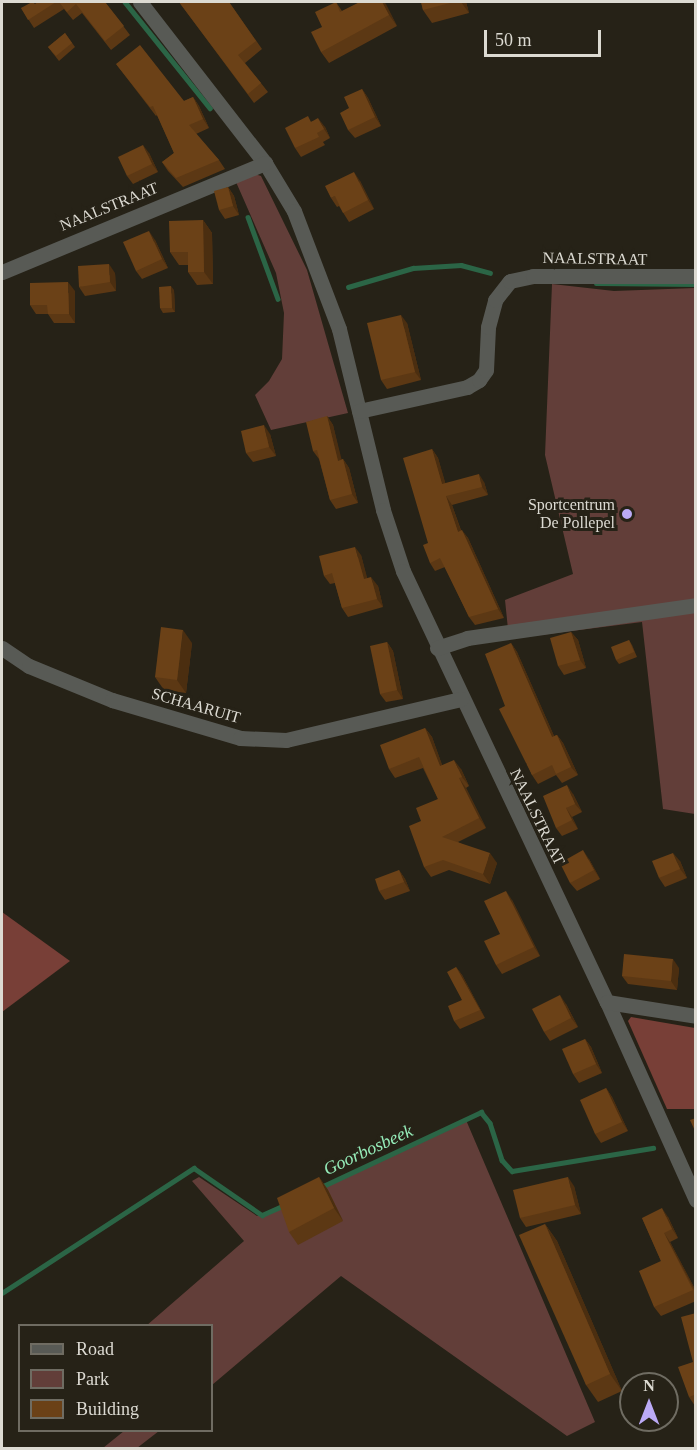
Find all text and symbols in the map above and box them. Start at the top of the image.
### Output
scale bar [487,18,604,56]
text: 50 m [495,30,532,50]
street label: NAALSTRAAT [57,178,161,236]
street label: NAALSTRAAT [542,248,648,270]
place label: Sportcentrum De Pollepel [528,495,615,533]
marker: Sportcentrum De Pollepel [620,507,634,521]
street label: SCHAARUIT [149,684,243,728]
street label: NAALSTRAAT [505,766,569,868]
water label: Goorbosbeek [320,1120,416,1180]
legend [18,1324,213,1432]
text: Road [76,1339,114,1359]
text: Park [76,1369,109,1389]
north arrow [619,1372,679,1432]
text: N [643,1377,655,1394]
text: Building [76,1399,139,1419]

